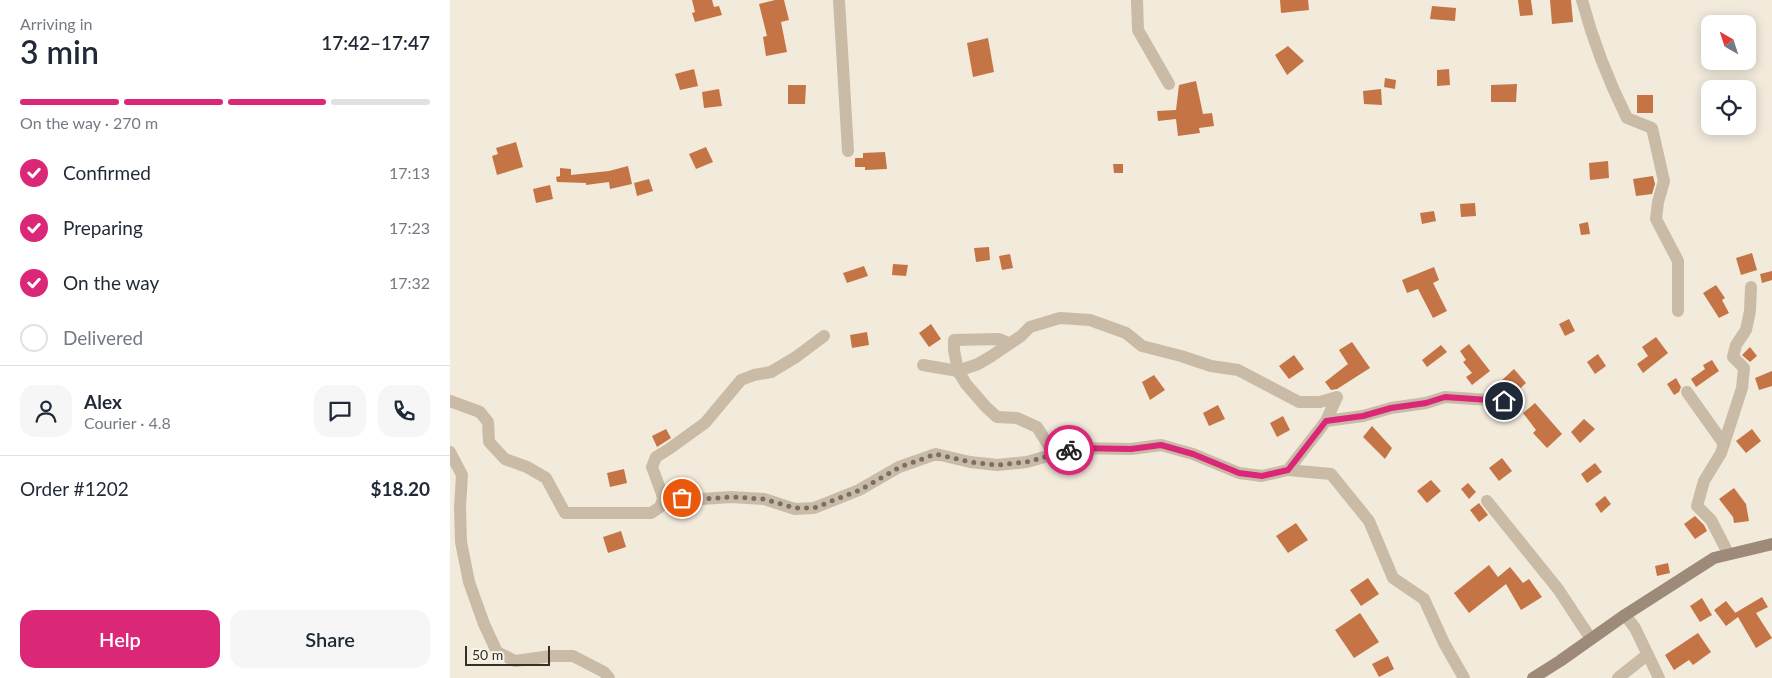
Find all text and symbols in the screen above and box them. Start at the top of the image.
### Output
text: Arriving in [20,14,93,33]
north arrow [1701,15,1756,70]
map controls [1701,15,1756,135]
text: 17:42–17:47 [321,31,430,54]
text: 3 min [20,32,99,71]
button: locate [1701,80,1756,135]
text: On the way · 270 m [20,113,158,132]
icon: check [20,159,48,187]
text: Confirmed [63,161,151,184]
text: 17:13 [389,163,430,182]
icon: check [20,214,48,242]
text: Preparing [63,216,143,239]
text: 17:23 [389,218,430,237]
icon: check [20,269,48,297]
text: On the way [63,271,159,294]
text: 17:32 [389,273,430,292]
text: Delivered [63,326,143,349]
pin [1483,380,1525,422]
button: person [20,385,72,437]
button: chat [314,385,366,437]
button: phone [378,385,430,437]
icon: home [1490,387,1518,415]
text: Alex [84,390,122,413]
text: Courier · 4.8 [84,413,171,432]
courier [1044,425,1094,475]
icon: bike [1055,436,1083,464]
text: Order #1202 [20,477,129,500]
text: $18.20 [370,477,430,500]
pin [661,477,703,519]
icon: bag [668,484,696,512]
button: Help [20,610,220,668]
button: Share [230,610,430,668]
scale bar [465,643,550,666]
text: 50 m [472,646,503,663]

